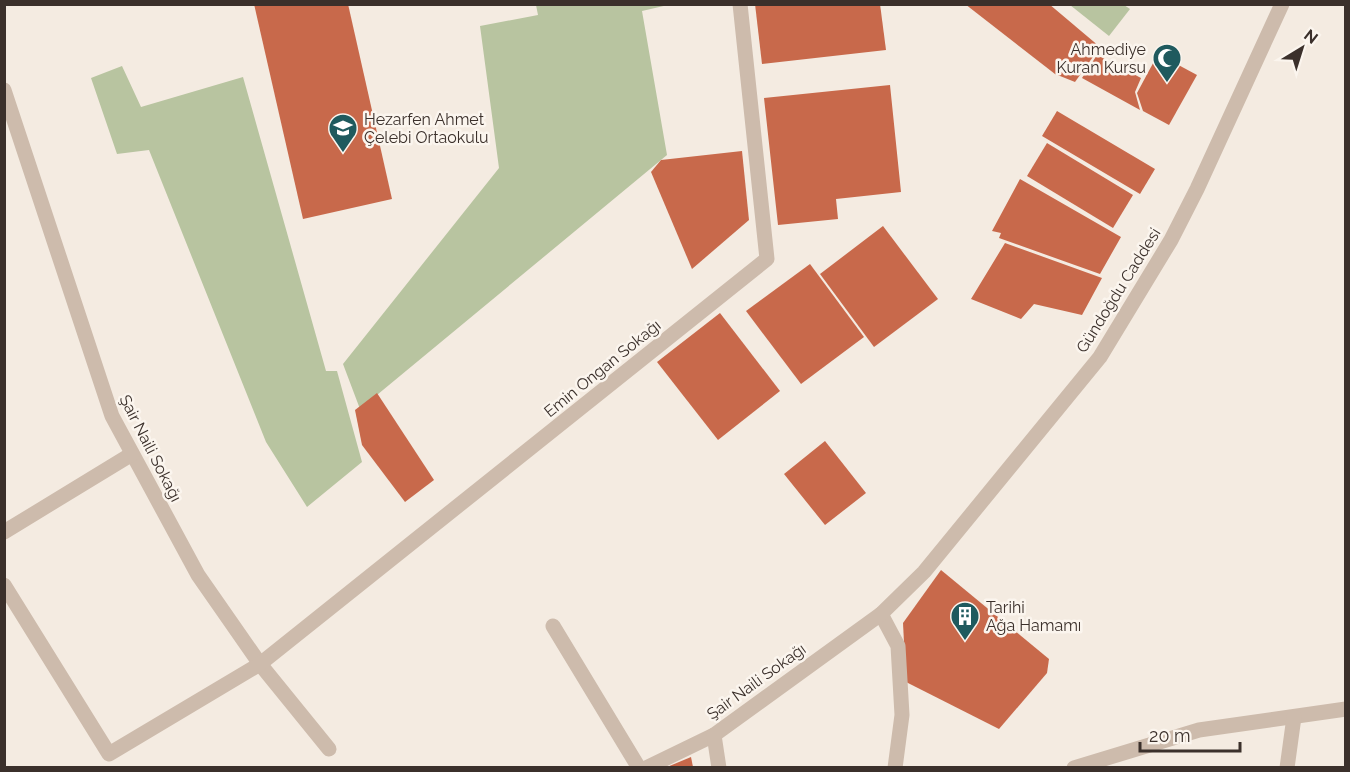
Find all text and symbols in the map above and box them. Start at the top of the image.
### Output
north arrow [1272,18,1332,78]
text: N [1300,25,1322,48]
place label: Ahmediye Kuran Kursu [1056,40,1146,77]
mosque icon: Ahmediye Kuran Kursu [1151,42,1183,84]
place label: Hezarfen Ahmet Çelebi Ortaokulu [364,110,489,147]
school or university icon: Hezarfen Ahmet Çelebi Ortaokulu [327,112,359,154]
street label: Gündoğdu Caddesi [1072,224,1164,356]
street label: Emin Ongan Sokağı [540,316,664,421]
street label: Şair Naili Sokağı [115,392,186,505]
place label: Tarihi Ağa Hamamı [986,598,1081,635]
building icon: Tarihi Ağa Hamamı [949,600,981,642]
street label: Şair Naili Sokağı [703,639,809,724]
scale bar [1140,715,1240,753]
text: 20 m [1149,725,1191,746]

